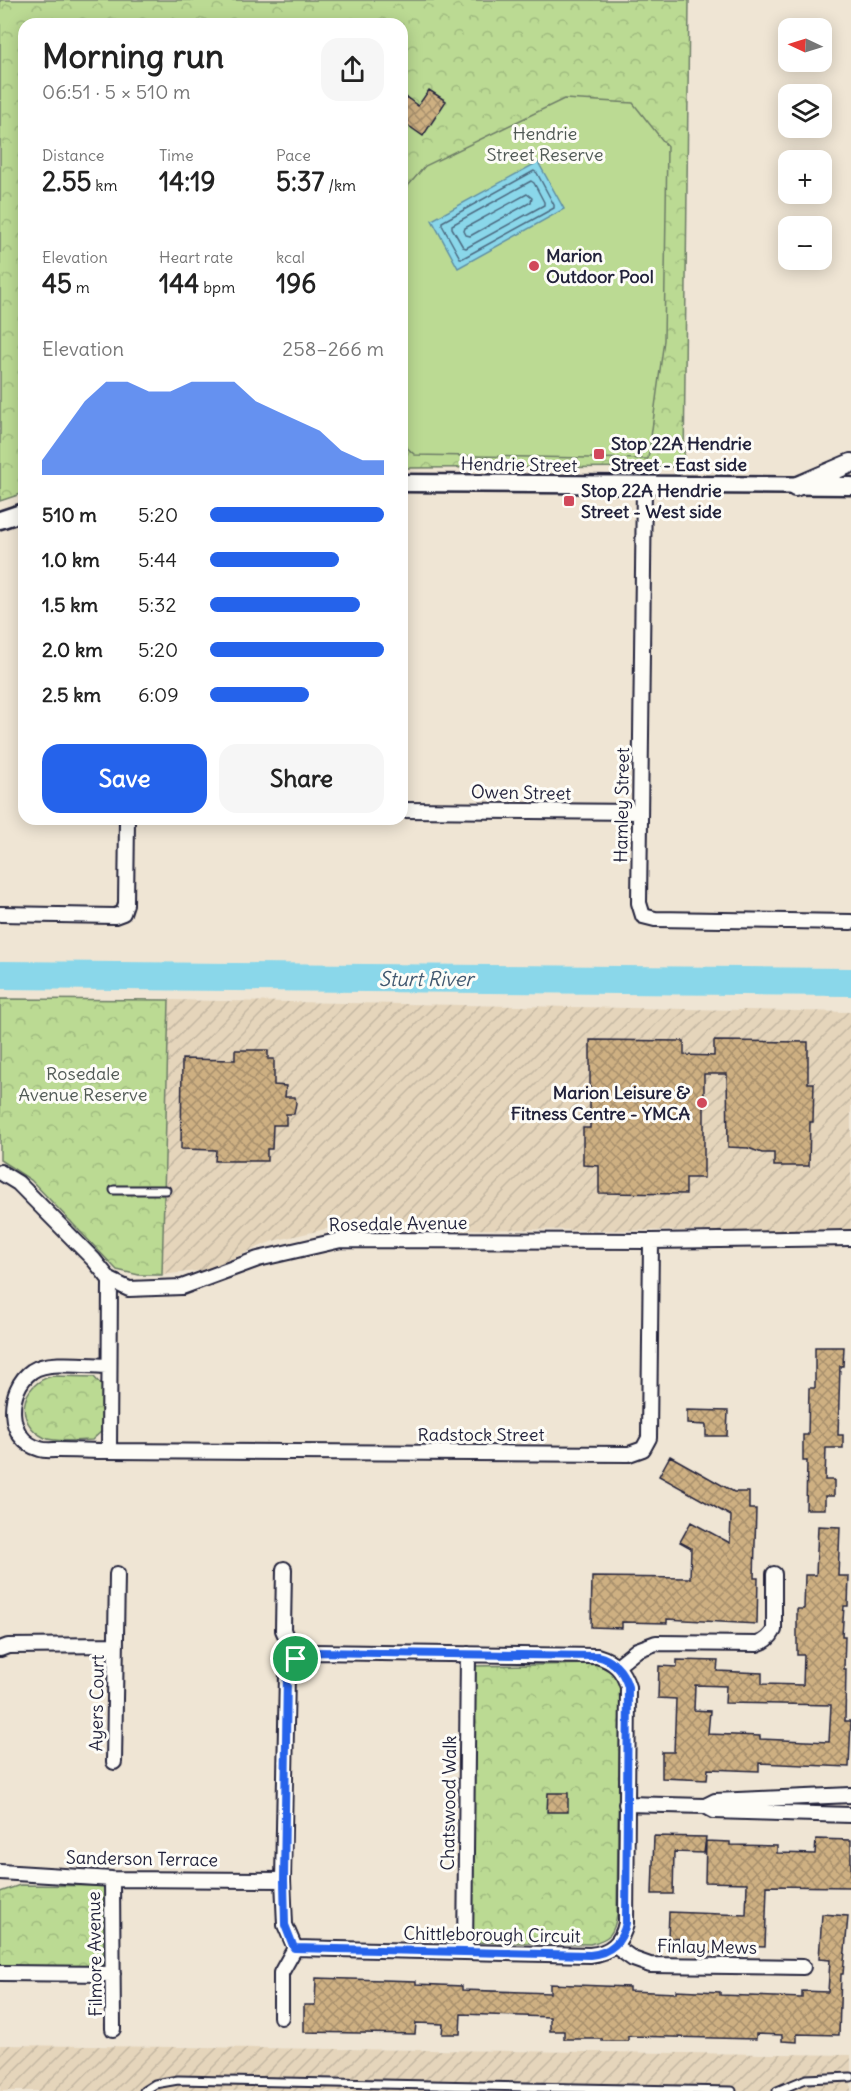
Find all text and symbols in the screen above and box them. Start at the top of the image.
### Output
north arrow [778,18,832,72]
map controls [778,18,832,270]
text: Morning run [42,35,224,77]
button: share [321,38,384,101]
text: 06:51 · 5 × 510 m [42,79,191,104]
button: layers [778,84,832,138]
park label: Hendrie Street Reserve [487,122,603,166]
text: Distance [42,145,104,165]
text: Time [159,145,194,165]
text: Pace [276,145,311,165]
button: + [778,150,832,204]
text: 2.55 [42,165,92,198]
text: 14:19 [159,165,216,198]
text: 5:37 [276,165,324,198]
text: km [92,175,118,195]
text: /km [324,175,356,195]
button: − [778,216,832,270]
place label: Marion Outdoor Pool [546,244,654,288]
text: Elevation [42,247,108,267]
text: Heart rate [159,247,233,267]
text: kcal [276,247,305,267]
marker: Marion Outdoor Pool [527,259,541,273]
text: 45 [42,267,72,300]
text: 144 [159,267,199,300]
text: 196 [276,267,316,300]
text: m [72,277,90,297]
text: bpm [199,277,235,297]
text: Elevation [42,336,124,361]
text: 258–266 m [282,336,384,361]
place label: Stop 22A Hendrie Street - East side [611,432,752,476]
marker: Stop 22A Hendrie Street - East side [592,447,606,461]
street label: Hendrie Street [460,452,578,477]
place label: Stop 22A Hendrie Street - West side [581,479,722,523]
marker: Stop 22A Hendrie Street - West side [562,494,576,508]
text: 510 m [42,502,97,527]
text: 5:20 [138,502,178,527]
text: 1.0 km [42,547,100,572]
text: 5:44 [138,547,177,572]
text: 1.5 km [42,592,98,617]
text: 5:32 [138,592,176,617]
text: 2.0 km [42,637,103,662]
text: 5:20 [138,637,178,662]
text: 2.5 km [42,682,101,707]
text: 6:09 [138,682,179,707]
button: Save [42,744,207,813]
button: Share [219,744,384,813]
street label: Hamley Street [609,747,634,863]
street label: Owen Street [471,780,571,805]
water label: Sturt River [379,966,476,991]
park label: Rosedale Avenue Reserve [18,1062,148,1106]
place label: Marion Leisure & Fitness Centre - YMCA [511,1081,690,1125]
marker: Marion Leisure & Fitness Centre - YMCA [695,1096,709,1110]
street label: Rosedale Avenue [329,1211,467,1236]
street label: Radstock Street [417,1423,545,1446]
pin [270,1633,321,1684]
icon: arrive [279,1642,312,1675]
street label: Ayers Court [84,1654,109,1752]
street label: Chatswood Walk [436,1735,461,1871]
street label: Sanderson Terrace [66,1846,218,1871]
street label: Filmore Avenue [82,1891,107,2017]
street label: Chittleborough Circuit [403,1921,581,1948]
street label: Finlay Mews [657,1934,757,1959]

